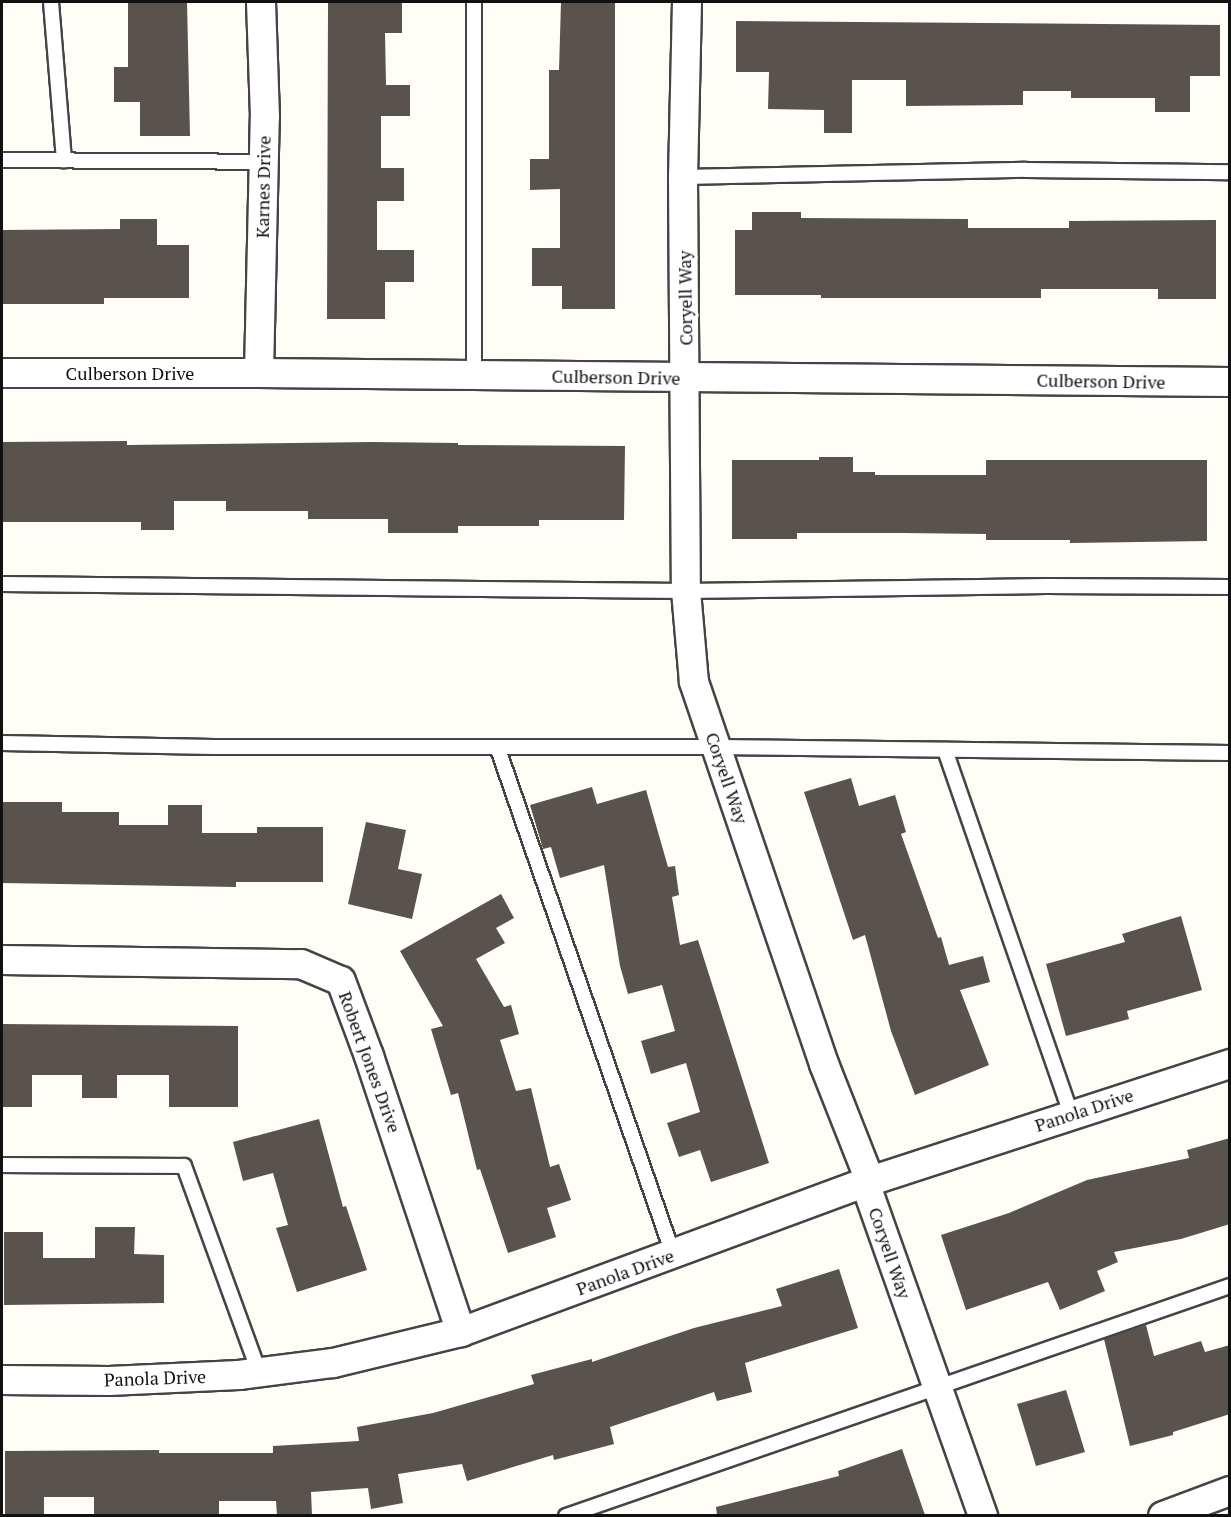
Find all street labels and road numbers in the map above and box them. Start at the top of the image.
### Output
street label: Karnes Drive [251,136,275,238]
street label: Coryell Way [673,250,697,346]
street label: Culberson Drive [66,362,194,384]
street label: Culberson Drive [551,365,681,389]
street label: Culberson Drive [1036,369,1166,393]
street label: Coryell Way [701,729,753,827]
street label: Robert Jones Drive [334,988,406,1136]
street label: Panola Drive [1032,1084,1136,1136]
street label: Coryell Way [864,1204,916,1302]
street label: Panola Drive [573,1244,677,1300]
street label: Panola Drive [104,1365,206,1391]

